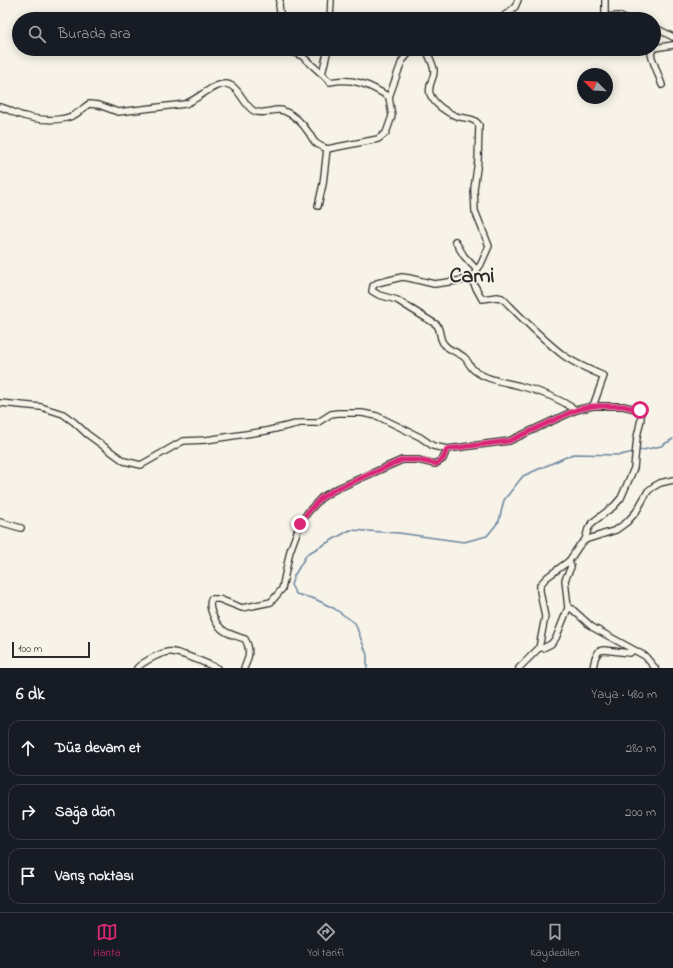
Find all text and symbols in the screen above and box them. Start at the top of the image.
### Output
search box [12,12,661,56]
icon: search [26,23,48,45]
text: Burada ara [58,23,131,45]
north arrow [577,68,613,104]
district label: Cami [450,261,495,293]
route start [631,401,649,419]
route end [291,515,309,533]
scale bar [12,640,90,659]
text: 100 m [18,641,42,657]
text: 6 dk [16,682,45,707]
text: Yaya · 480 m [591,685,657,704]
icon: ahead [17,737,39,759]
text: Düz devam et [55,737,141,759]
text: 280 m [626,739,656,758]
icon: right [17,801,39,823]
text: Sağa dön [55,801,115,823]
text: 200 m [625,803,656,822]
icon: arrive [17,865,39,887]
text: Varış noktası [55,865,134,887]
tab: Harita [93,921,121,961]
tab: Yol tarifi [307,921,344,961]
tab: Kaydedilen [531,921,580,961]

